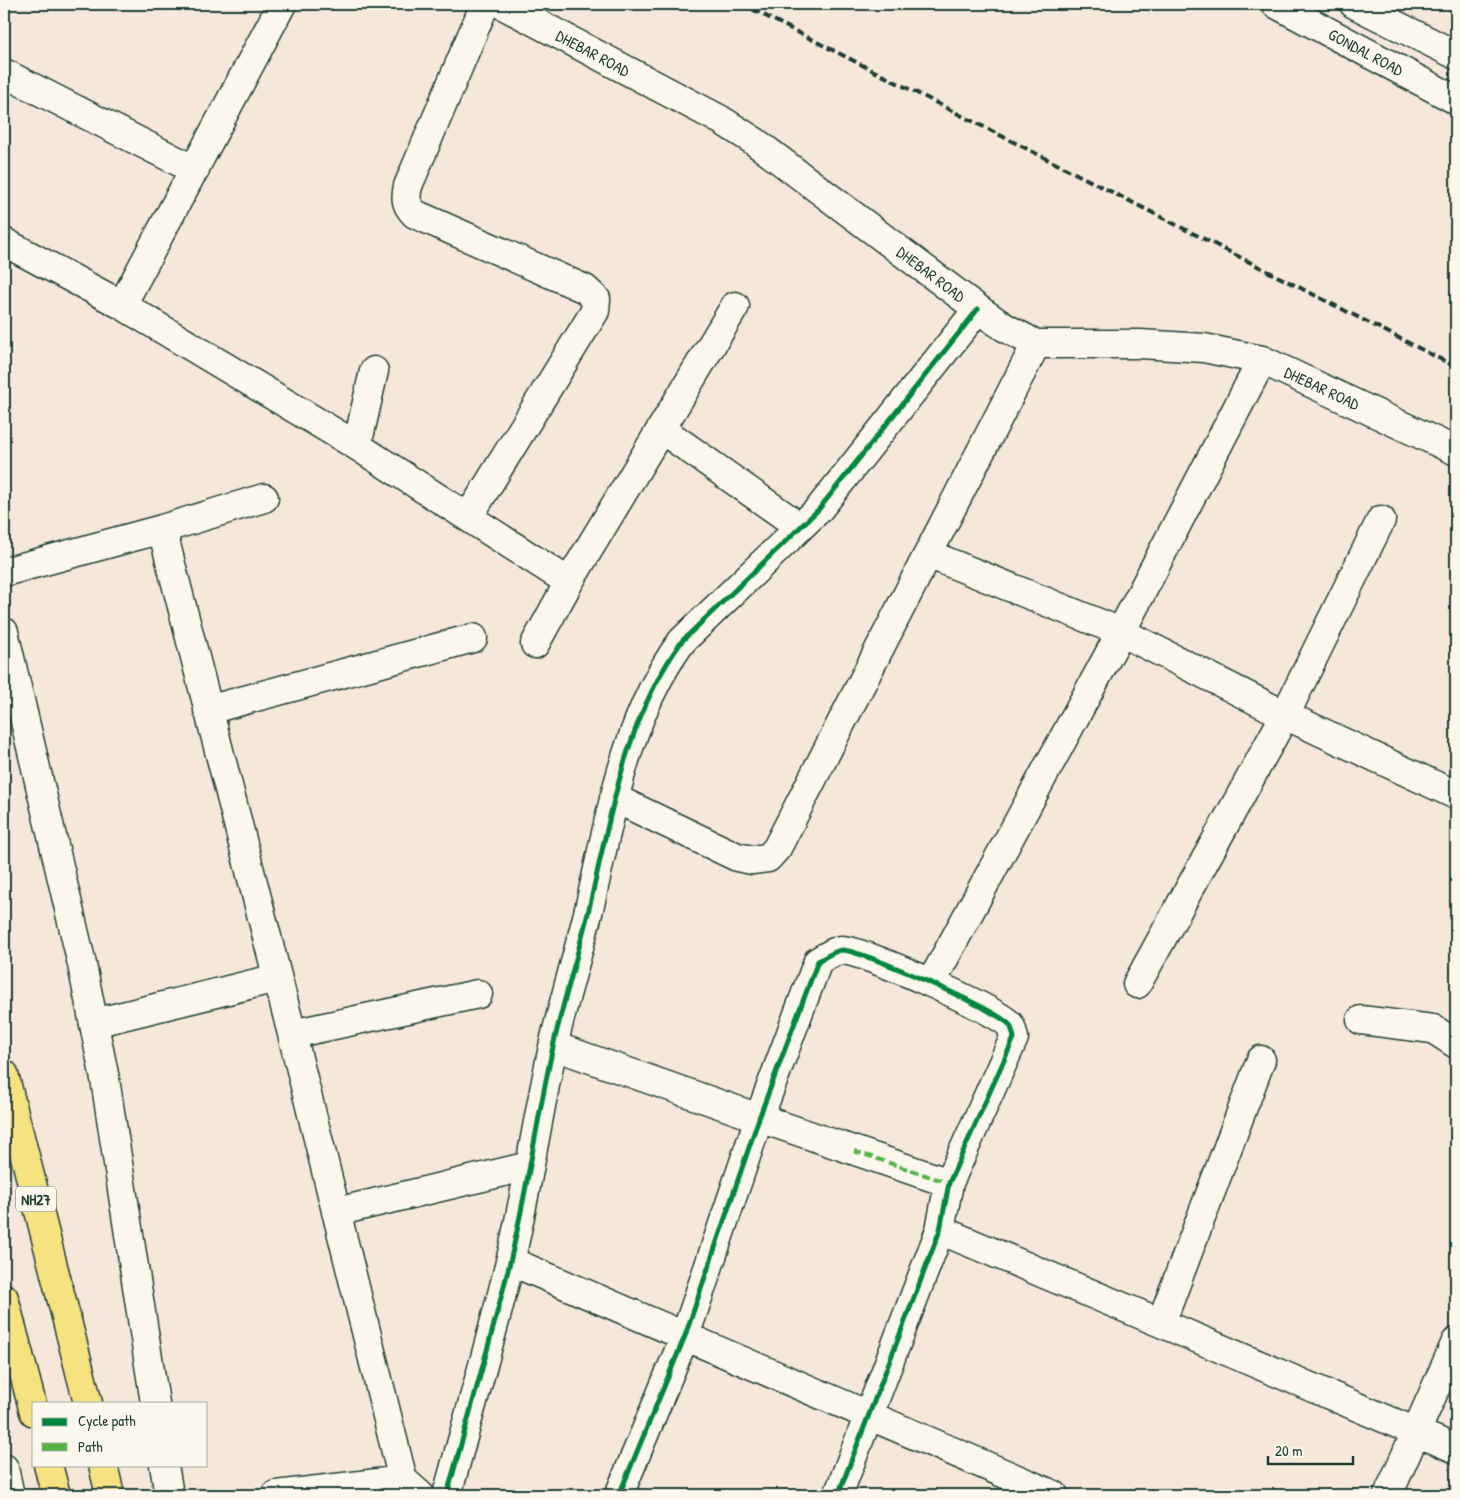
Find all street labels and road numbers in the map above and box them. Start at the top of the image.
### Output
street label: GONDAL ROAD [1325,23,1408,81]
street label: DHEBAR ROAD [552,24,634,82]
street label: DHEBAR ROAD [892,241,970,307]
street label: DHEBAR ROAD [1281,361,1364,415]
road number: NH27 [16,1186,56,1212]

